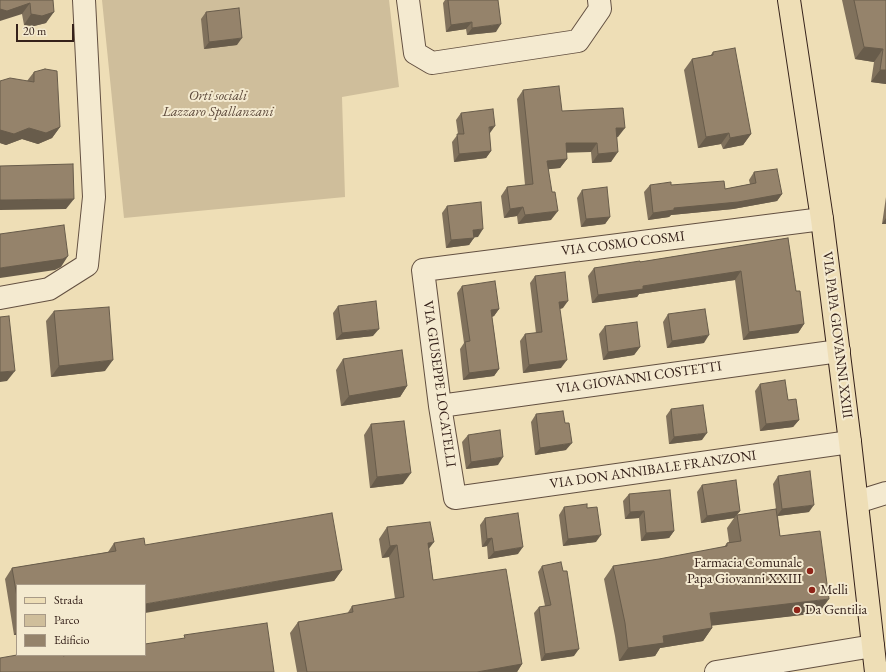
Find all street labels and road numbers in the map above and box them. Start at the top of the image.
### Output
street label: VIA COSMO COSMI [560,228,686,260]
street label: VIA PAPA GIOVANNI XXIII [818,251,856,419]
street label: VIA GIUSEPPE LOCATELLI [419,300,459,468]
street label: VIA GIOVANNI COSTETTI [555,358,723,398]
street label: VIA DON ANNIBALE FRANZONI [549,447,757,493]

